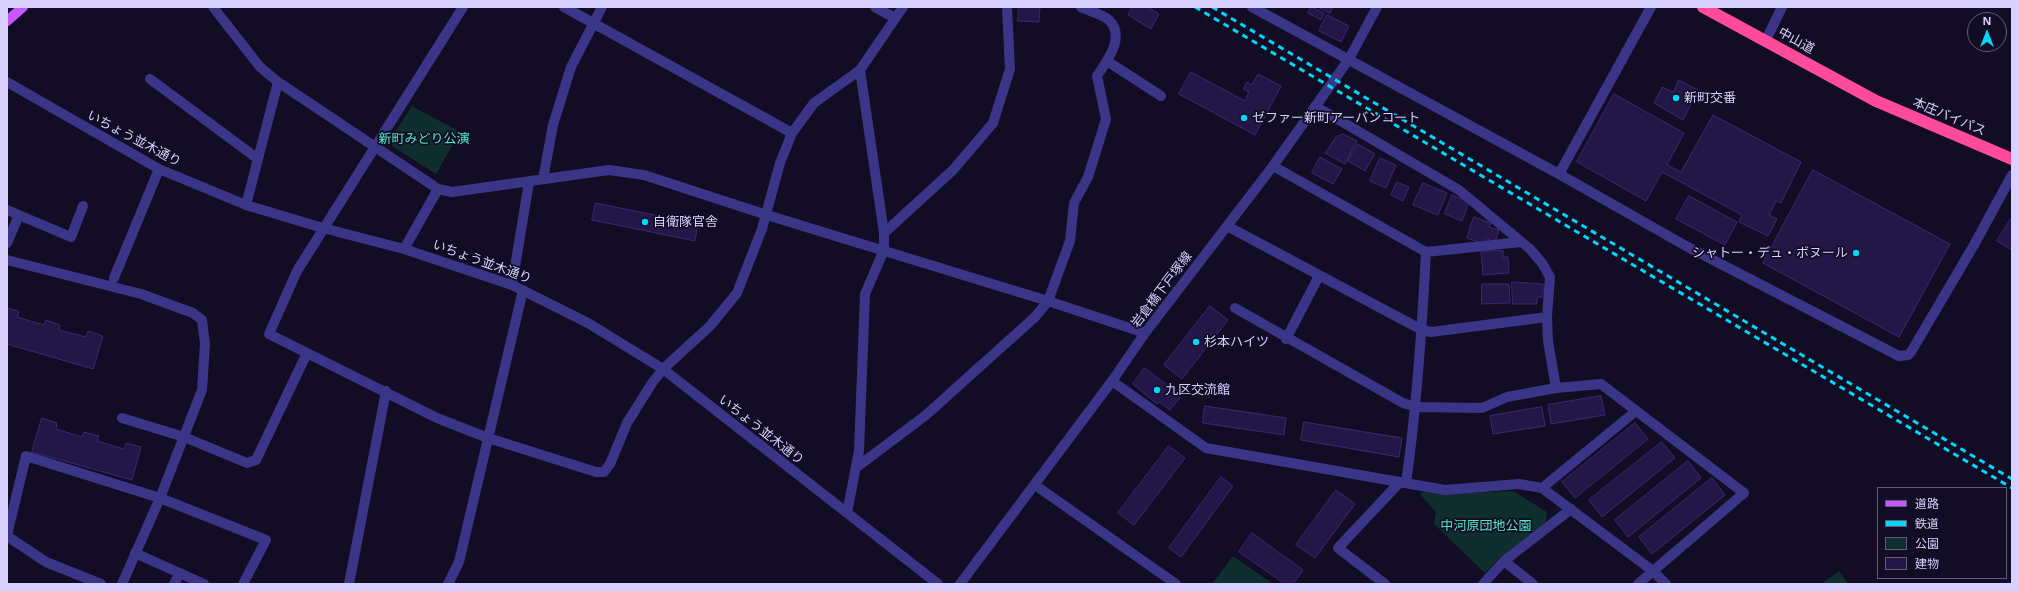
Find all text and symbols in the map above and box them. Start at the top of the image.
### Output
north arrow [1967,12,2007,52]
text: N [1983,13,1991,28]
street label: 中山道 [1775,25,1817,57]
place label: 新町交番 [1684,90,1736,106]
marker: 新町交番 [1671,93,1681,103]
street label: 本庄バイパス [1910,95,1988,139]
street label: いちょう並木通り [84,108,184,170]
place label: ゼファー新町アーバンコート [1252,110,1420,126]
marker: ゼファー新町アーバンコート [1239,113,1249,123]
park label: 新町みどり公演 [379,131,469,147]
place label: 自衛隊官舎 [653,214,718,230]
marker: 自衛隊官舎 [640,217,650,227]
street label: いちょう並木通り [430,237,534,287]
place label: シャトー・デュ・ボヌール [1692,245,1848,261]
marker: シャトー・デュ・ボヌール [1851,248,1861,258]
street label: 岩倉橋下戸塚線 [1128,249,1196,331]
place label: 杉本ハイツ [1204,334,1269,350]
marker: 杉本ハイツ [1191,337,1201,347]
place label: 九区交流館 [1165,382,1230,398]
marker: 九区交流館 [1152,385,1162,395]
street label: いちょう並木通り [715,392,807,468]
legend [1877,487,2007,579]
text: 道路 [1915,495,1939,512]
text: 鉄道 [1915,515,1939,532]
park label: 中河原団地公園 [1441,518,1531,534]
text: 公園 [1915,535,1939,552]
text: 建物 [1915,555,1939,572]

